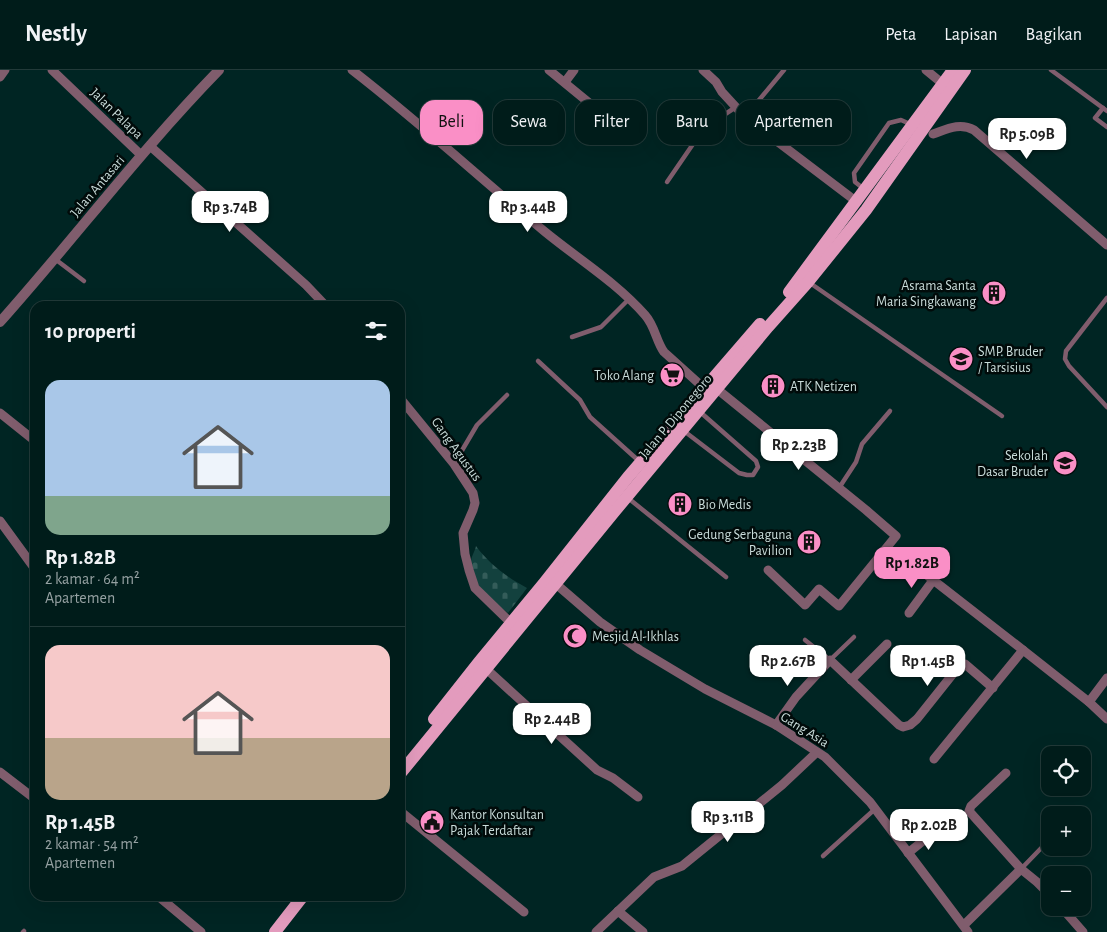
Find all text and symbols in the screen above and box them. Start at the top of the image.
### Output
text: Nestly [25,22,87,46]
text: Peta [885,26,916,44]
text: Lapisan [944,26,998,44]
text: Bagikan [1026,26,1082,44]
street label: Jalan Palapa [87,85,146,142]
chip: Beli [420,100,483,145]
chip: Sewa [493,100,565,145]
chip: Filter [575,100,647,145]
chip: Baru [657,100,726,145]
chip: Apartemen [736,100,851,145]
pin: Rp 5.09B [975,118,1079,160]
text: Rp 5.09B [999,126,1055,142]
street label: Jalan Antasari [68,153,127,220]
pin: Rp 3.74B [178,190,282,233]
pin: Rp 3.44B [476,190,580,233]
text: Rp 3.74B [203,199,257,215]
text: Rp 3.44B [500,199,556,215]
place label: Asrama Santa Maria Singkawang [876,279,977,309]
building icon: Asrama Santa Maria Singkawang [981,280,1007,306]
icon: filters [362,317,390,345]
text: 10 properti [45,321,136,342]
place label: SMP. Bruder / Tarsisius [978,345,1044,375]
school or university icon: SMP. Bruder / Tarsisius [948,346,974,372]
supermarket icon: Toko Alang [659,362,685,388]
place label: Toko Alang [594,369,654,383]
street label: Jalan P. Diponegoro [637,372,715,461]
building icon: ATK Netizen [760,373,786,399]
place label: ATK Netizen [790,380,857,394]
icon: home [173,412,263,502]
street label: Gang Agustus [428,415,484,484]
pin: Rp 2.23B [747,428,851,471]
text: Rp 2.23B [772,437,826,453]
place label: Sekolah Dasar Bruder [977,449,1048,479]
school or university icon: Sekolah Dasar Bruder [1052,450,1078,476]
building icon: Bio Medis [667,491,693,517]
place label: Bio Medis [698,498,751,512]
place label: Gedung Serbaguna Pavilion [688,528,793,558]
building icon: Gedung Serbaguna Pavilion [796,529,822,555]
pin: Rp 1.82B [860,546,964,589]
text: Rp 1.82B [45,547,116,568]
text: Rp 1.82B [885,555,939,571]
text: 2 kamar · 64 m² [45,571,140,587]
text: Apartemen [45,590,115,606]
mosque icon: Mesjid Al-Ikhlas [562,623,588,649]
place label: Mesjid Al-Ikhlas [592,630,679,644]
pin: Rp 2.67B [736,644,840,687]
pin: Rp 1.45B [876,644,980,687]
text: Rp 2.67B [761,653,815,669]
text: Rp 1.45B [901,653,955,669]
icon: home [173,678,263,768]
pin: Rp 2.44B [500,702,604,745]
street label: Gang Asia [778,710,832,750]
text: Rp 2.44B [524,711,580,727]
map controls [1041,746,1091,916]
button: locate [1041,746,1091,796]
pin: Rp 3.11B [676,800,780,843]
button: + [1041,806,1091,856]
place label: Kantor Konsultan Pajak Terdaftar [450,808,544,838]
pin: Rp 2.02B [877,808,981,851]
public building icon: Kantor Konsultan Pajak Terdaftar [419,809,445,835]
text: Rp 3.11B [702,809,754,825]
text: Rp 1.45B [45,812,115,833]
text: Rp 2.02B [901,817,957,833]
text: 2 kamar · 54 m² [45,836,139,852]
text: Apartemen [45,855,115,871]
button: − [1041,866,1091,916]

